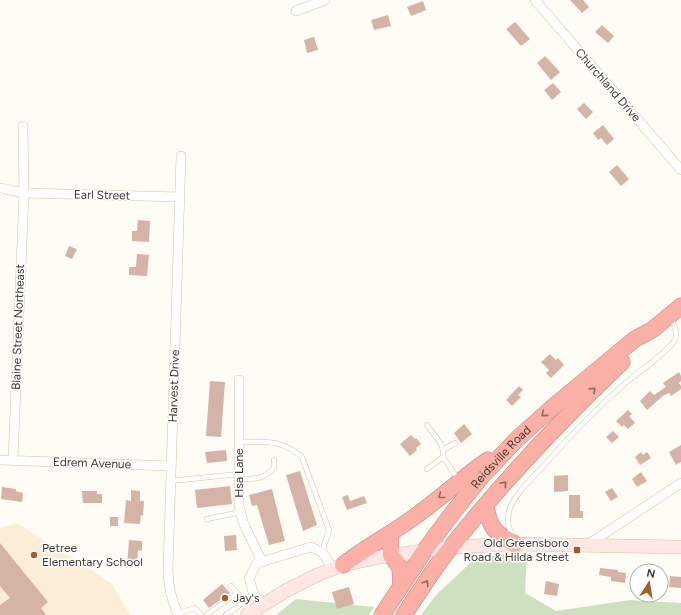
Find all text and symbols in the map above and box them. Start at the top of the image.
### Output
street label: Churchland Drive [572,46,644,125]
street label: Earl Street [74,188,131,202]
street label: Blaine Street Northeast [9,263,27,390]
street label: Harvest Drive [166,349,182,423]
one-way arrow [588,387,596,395]
one-way arrow [541,410,549,417]
street label: Reidsville Road [468,423,534,491]
street label: Hsa Lane [232,448,246,498]
street label: Edrem Avenue [53,455,132,471]
one-way arrow [499,481,506,489]
one-way arrow [439,492,446,499]
place label: Old Greensboro Road & Hilda Street [464,536,569,564]
place label: Petree Elementary School [42,541,143,569]
marker: Old Greensboro Road & Hilda Street [572,545,582,555]
marker: Petree Elementary School [29,550,39,560]
north arrow [629,563,669,603]
text: N [645,566,656,581]
one-way arrow [421,580,428,587]
place label: Jay's [233,591,260,605]
marker: Jay's [220,593,230,603]

